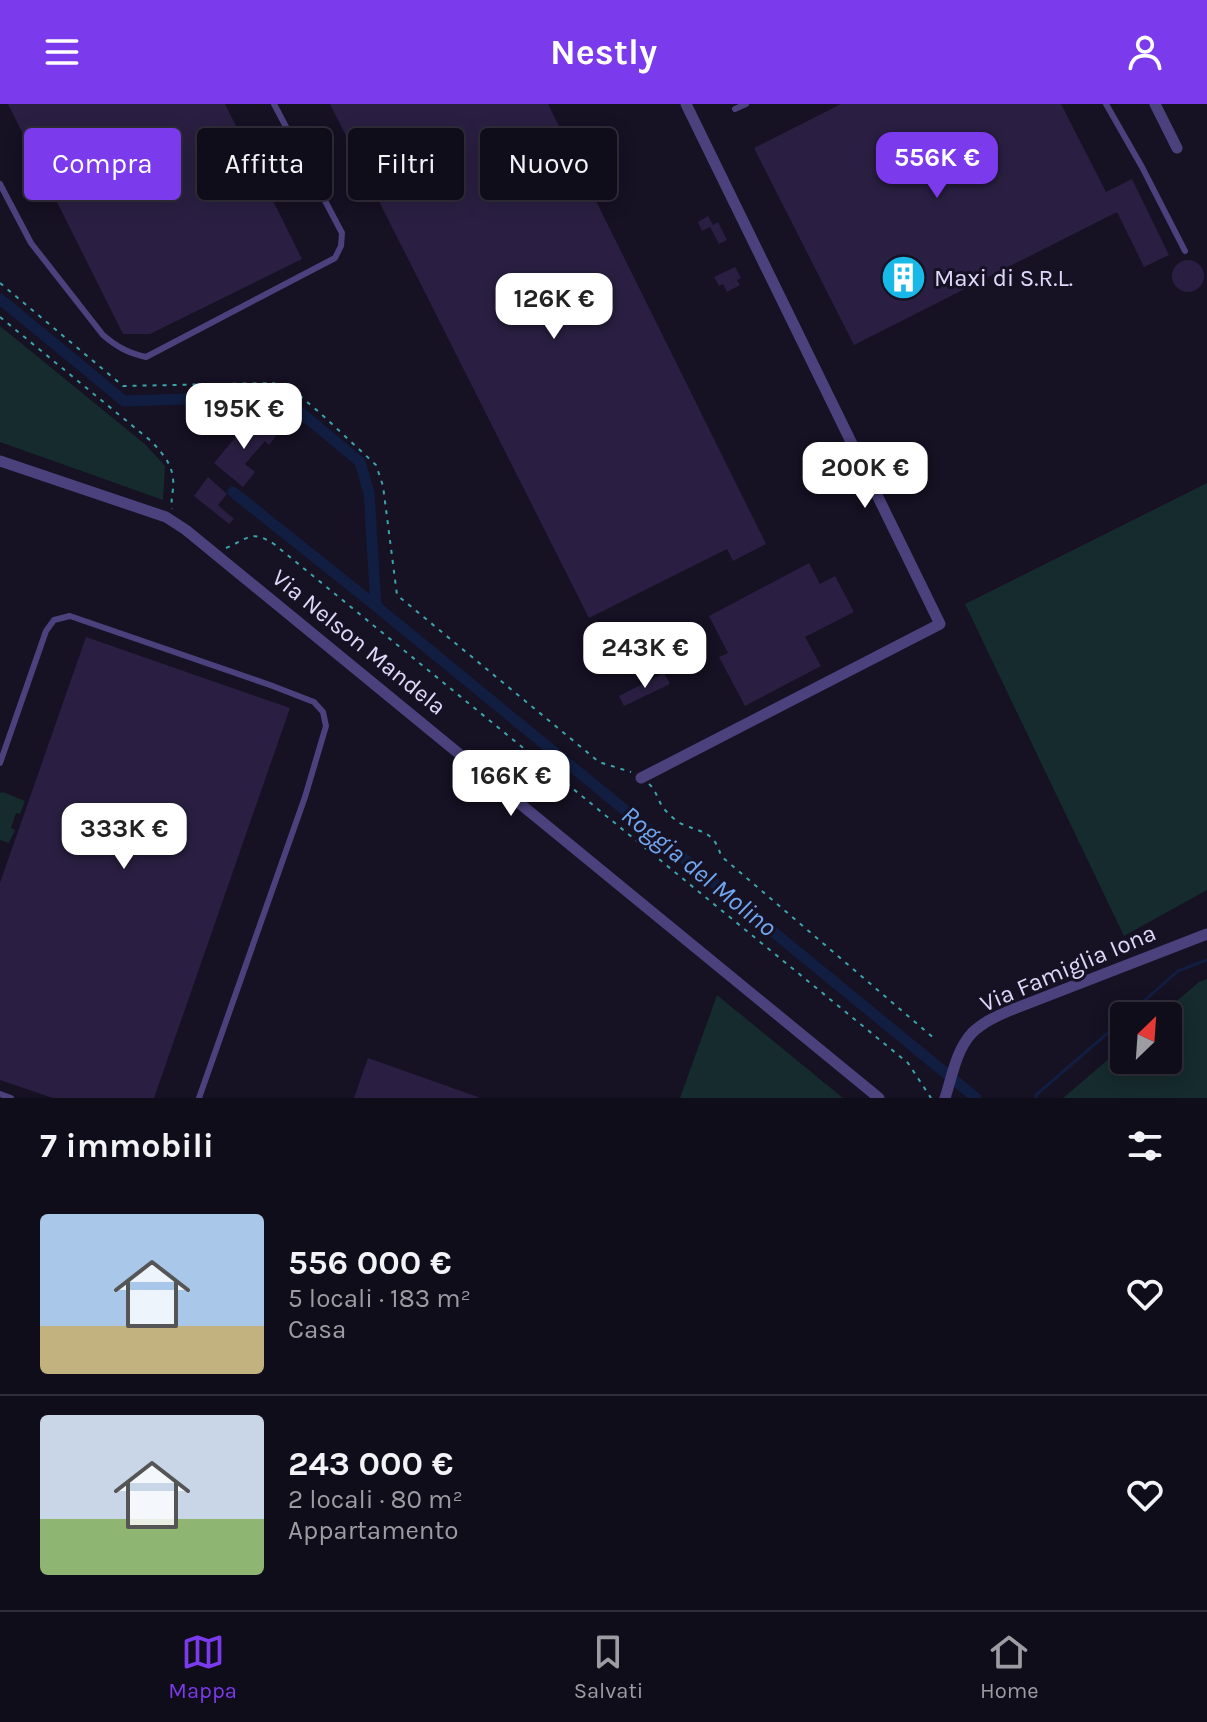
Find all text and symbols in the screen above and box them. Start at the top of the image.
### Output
icon: menu [40,30,84,74]
icon: person [1123,30,1167,74]
text: Nestly [550,31,657,73]
chip: Compra [24,128,181,200]
chip: Affitta [197,128,332,200]
chip: Filtri [348,128,464,200]
chip: Nuovo [480,128,617,200]
pin: 556K € [872,132,1002,200]
text: 556K € [894,142,980,173]
building icon: Maxi di S.R.L. [879,254,927,302]
place label: Maxi di S.R.L. [934,264,1073,292]
pin: 126K € [489,273,619,341]
text: 126K € [514,283,594,314]
pin: 195K € [179,383,309,451]
text: 195K € [204,393,284,424]
pin: 200K € [800,442,930,510]
text: 200K € [821,452,909,483]
street label: Via Nelson Mandela [266,563,452,721]
pin: 243K € [580,622,710,690]
text: 243K € [601,632,689,663]
pin: 166K € [446,750,576,818]
text: 166K € [471,760,551,791]
water label: Roggia del Molino [615,799,783,943]
pin: 333K € [59,803,189,871]
text: 333K € [80,813,168,844]
street label: Via Famiglia Iona [976,918,1160,1018]
north arrow [1110,1002,1182,1074]
map controls [1110,1002,1182,1074]
icon: filters [1123,1124,1167,1168]
text: 7 immobili [40,1126,214,1166]
text: 556 000 € [288,1243,451,1283]
icon: home [104,1246,200,1342]
icon: heart [1123,1272,1167,1316]
text: 5 locali · 183 m² [288,1283,471,1314]
text: Casa [288,1314,346,1345]
text: 243 000 € [288,1444,453,1484]
icon: home [104,1447,200,1543]
icon: heart [1123,1473,1167,1517]
text: 2 locali · 80 m² [288,1484,463,1515]
text: Appartamento [288,1515,458,1546]
tab: Mappa [168,1630,237,1704]
tab: Salvati [574,1630,643,1704]
tab: Home [980,1630,1039,1704]

